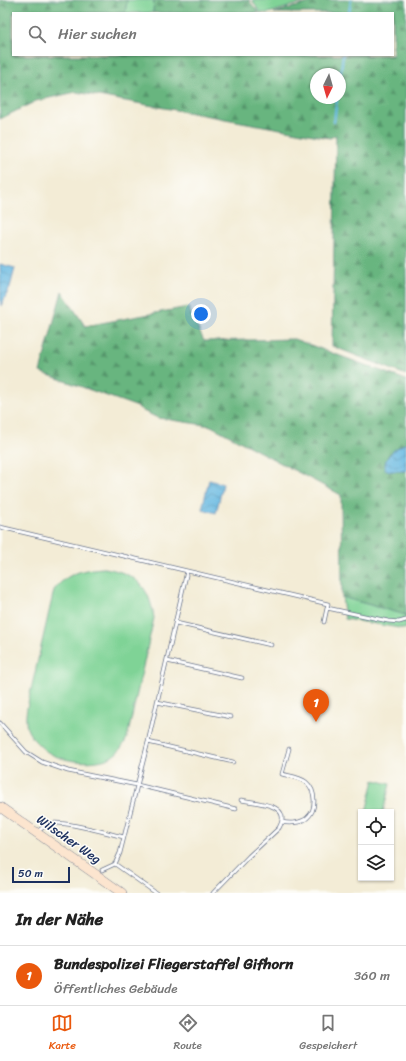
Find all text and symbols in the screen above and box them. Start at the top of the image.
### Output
search box [12,12,394,56]
text: Hier suchen [58,21,137,47]
icon: search [26,23,48,45]
north arrow [310,68,346,104]
your location [191,304,211,324]
pin: 1 [303,689,329,722]
street label: Wilscher Weg [32,808,107,870]
map controls [358,809,394,881]
button: locate [358,809,394,845]
button: layers [358,845,394,881]
text: 50 m [18,864,43,883]
scale bar [12,865,70,884]
text: In der Nähe [16,904,103,934]
text: Bundespolizei Fliegerstaffel Gifhorn [54,951,293,977]
text: 1 [26,964,32,987]
text: 360 m [354,964,390,987]
text: Öffentliches Gebäude [54,977,177,1000]
tab: Karte [49,1012,76,1055]
tab: Route [173,1012,202,1055]
tab: Gespeichert [299,1012,357,1055]

